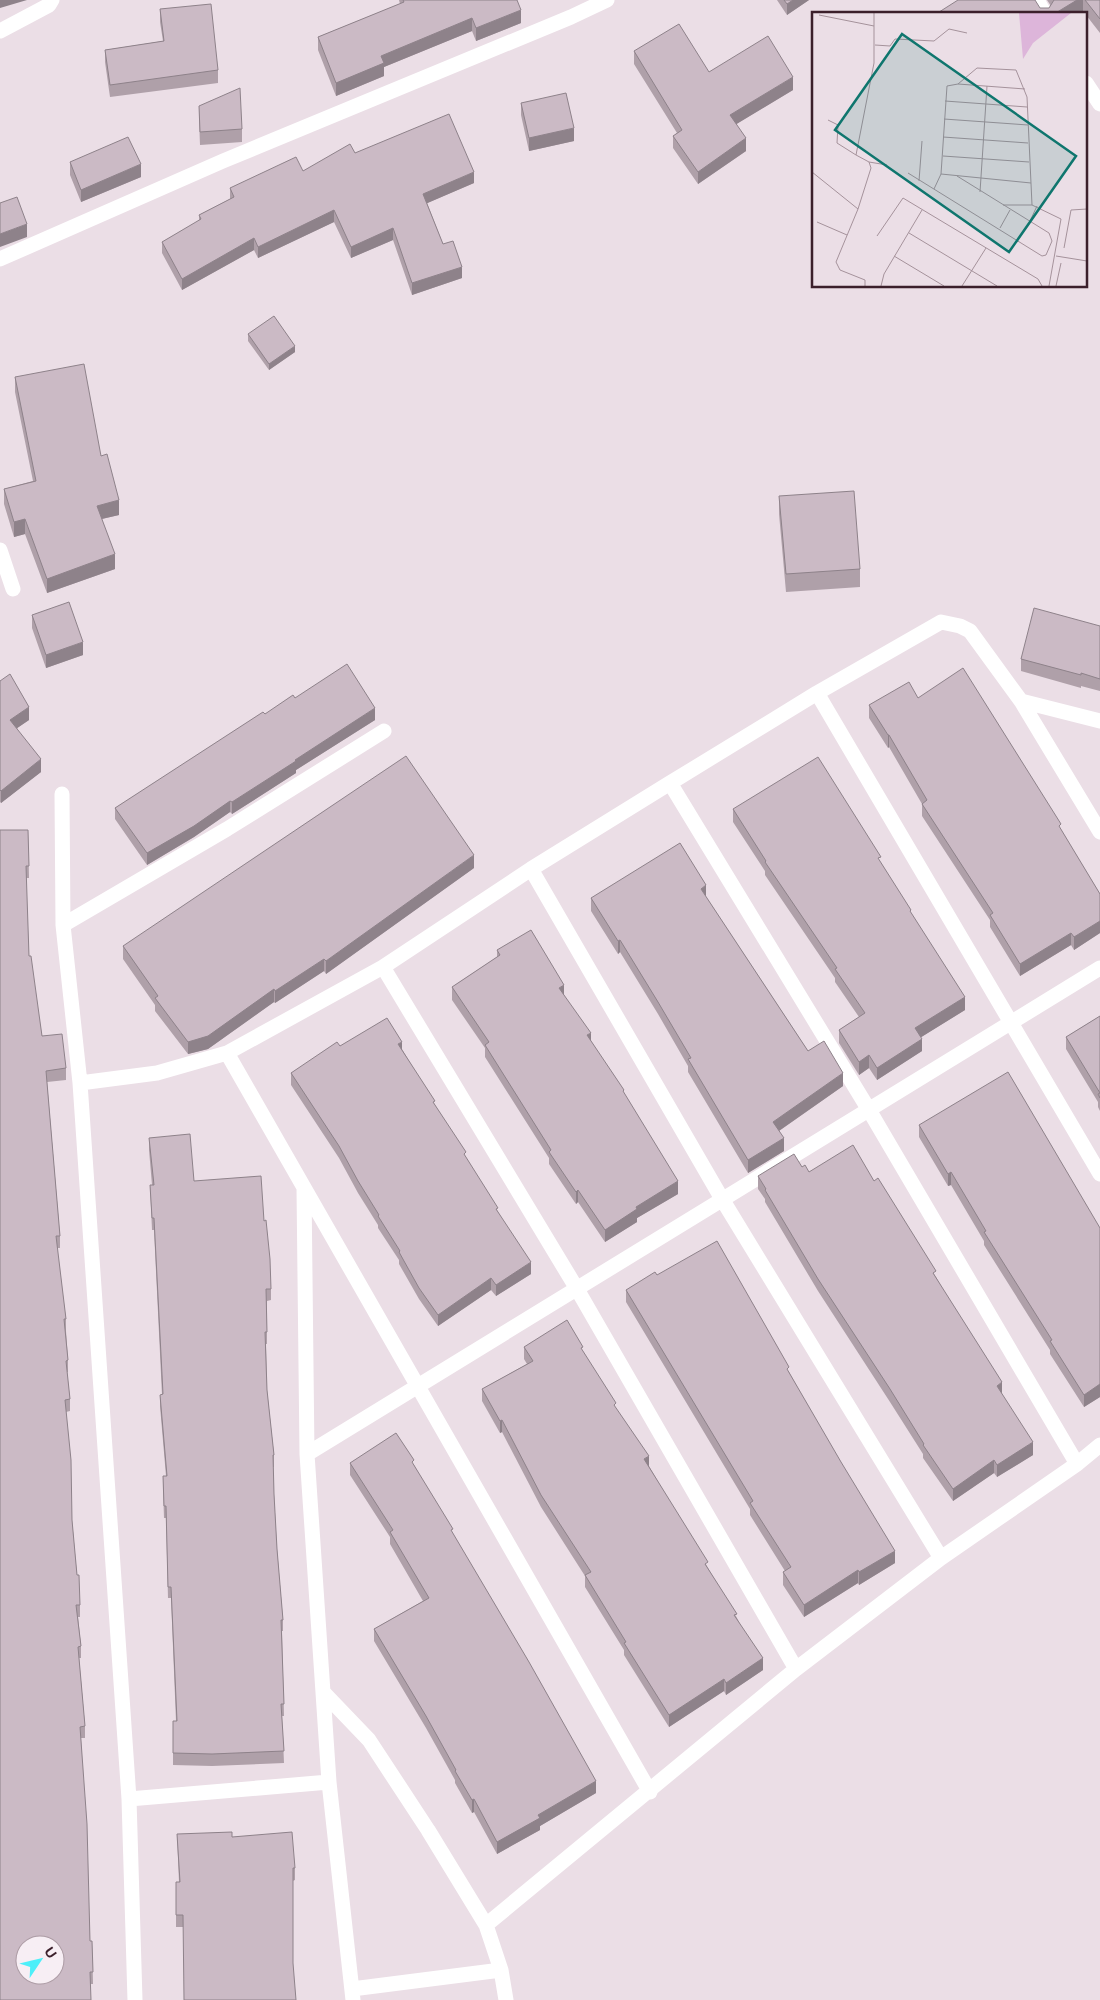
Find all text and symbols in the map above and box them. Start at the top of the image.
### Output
inset map [812,12,1088,288]
north arrow [15,1935,65,1985]
text: U [41,1944,60,1961]

